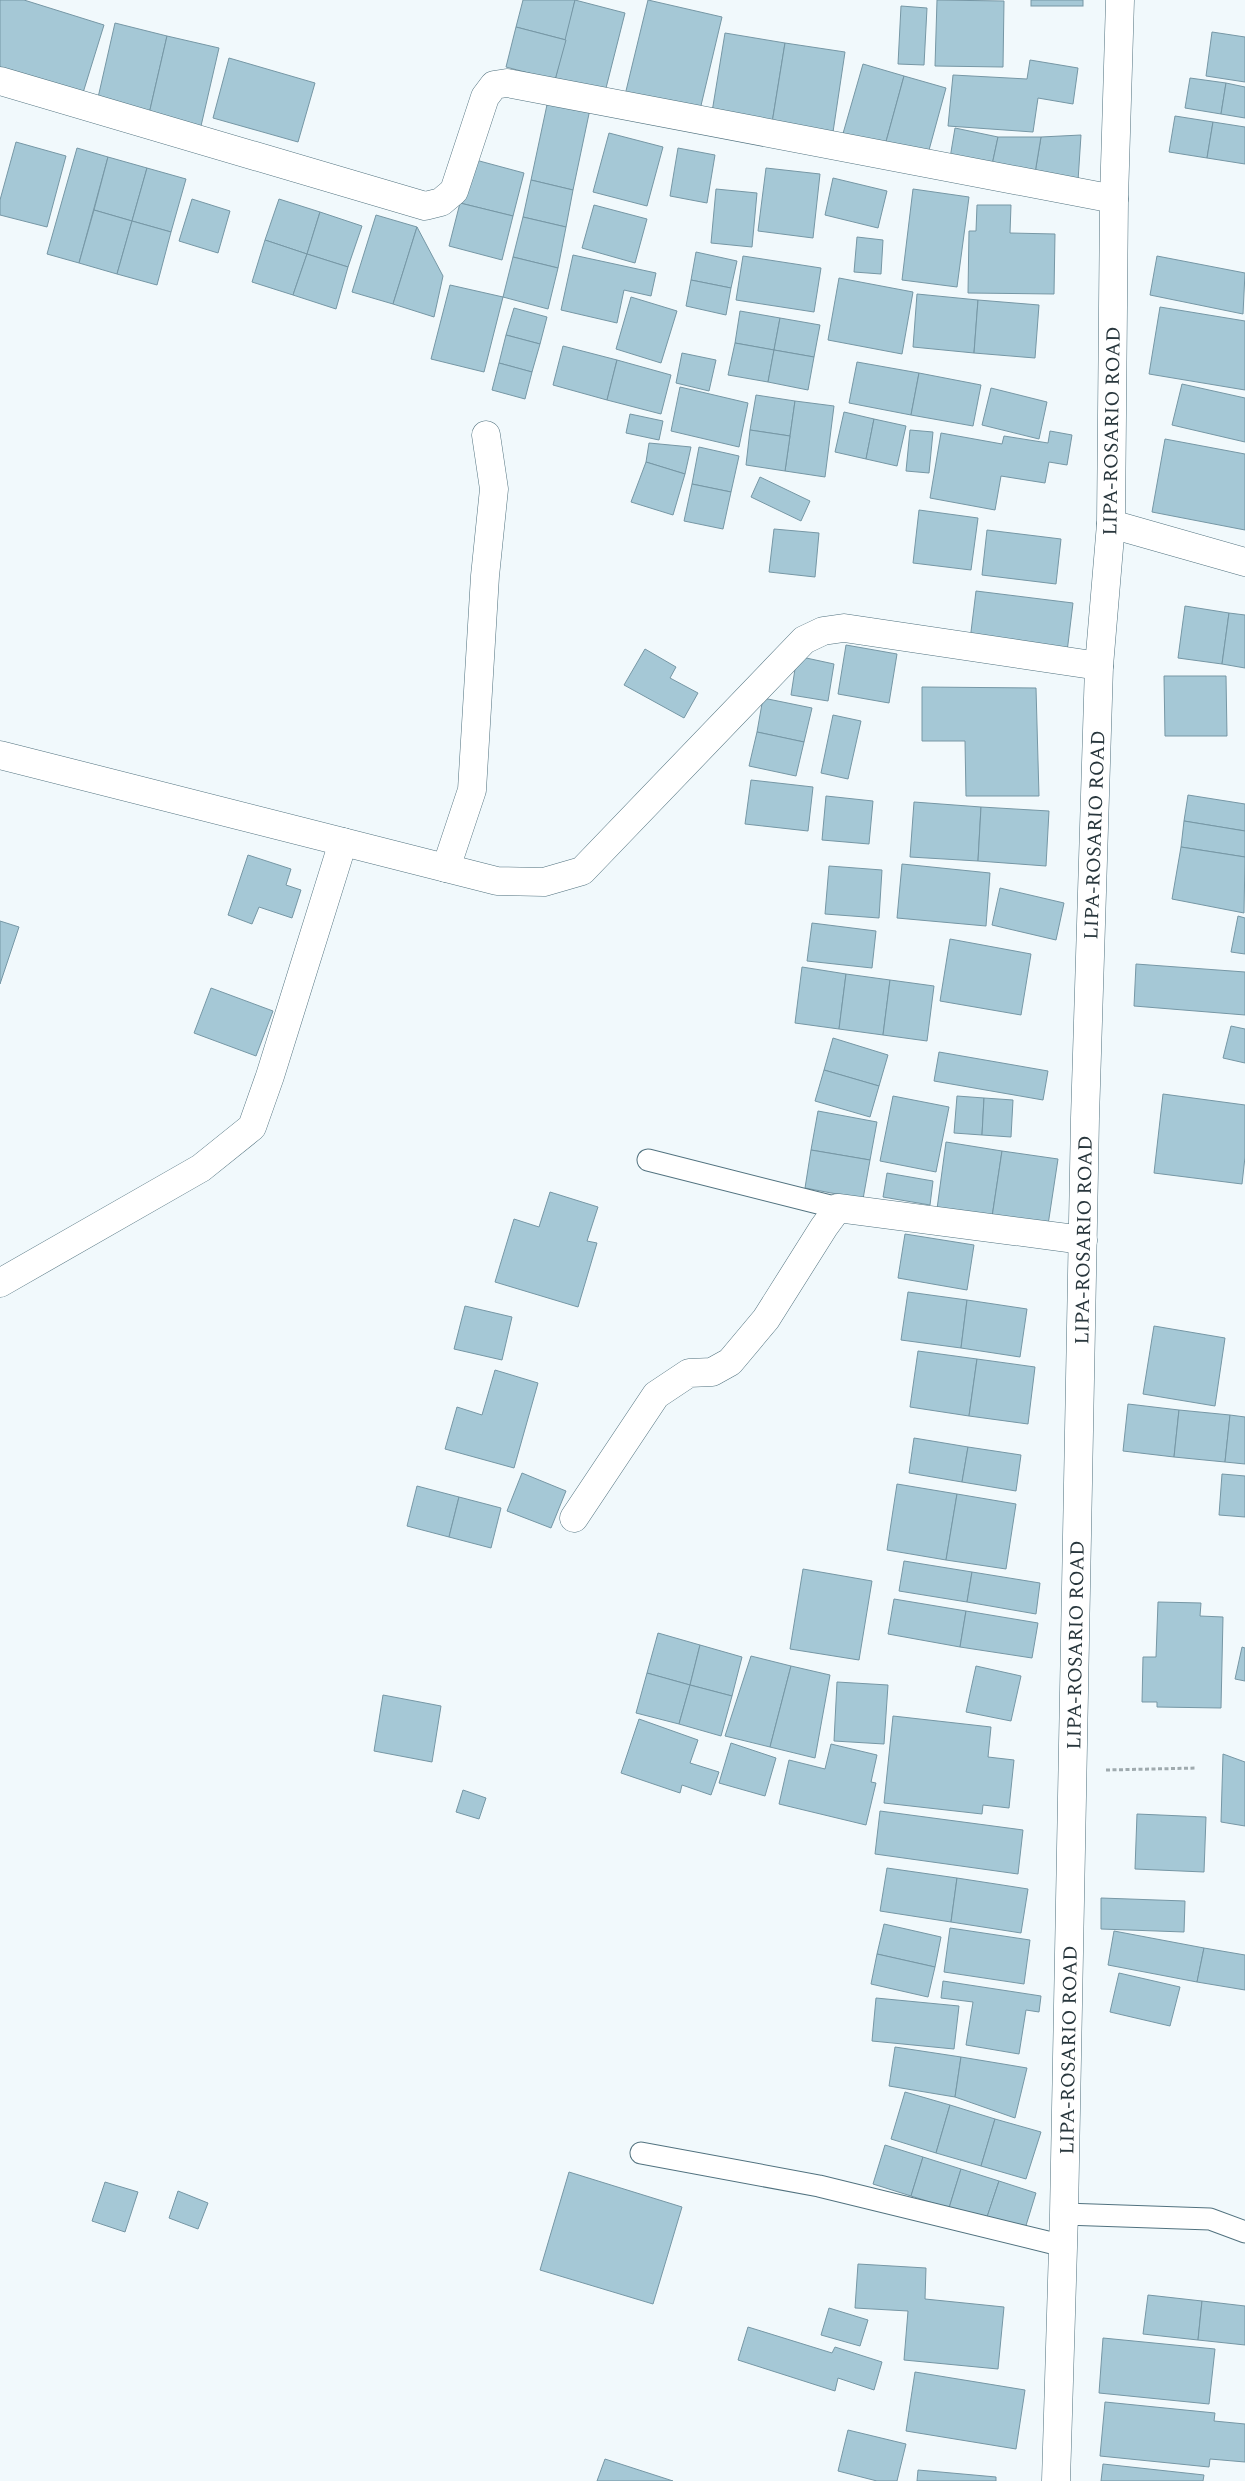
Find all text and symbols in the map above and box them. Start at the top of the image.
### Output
street label: LIPA-ROSARIO ROAD [1095,326,1129,536]
street label: LIPA-ROSARIO ROAD [1076,730,1114,940]
street label: LIPA-ROSARIO ROAD [1067,1135,1101,1345]
street label: LIPA-ROSARIO ROAD [1059,1540,1093,1750]
street label: LIPA-ROSARIO ROAD [1052,1945,1086,2155]

